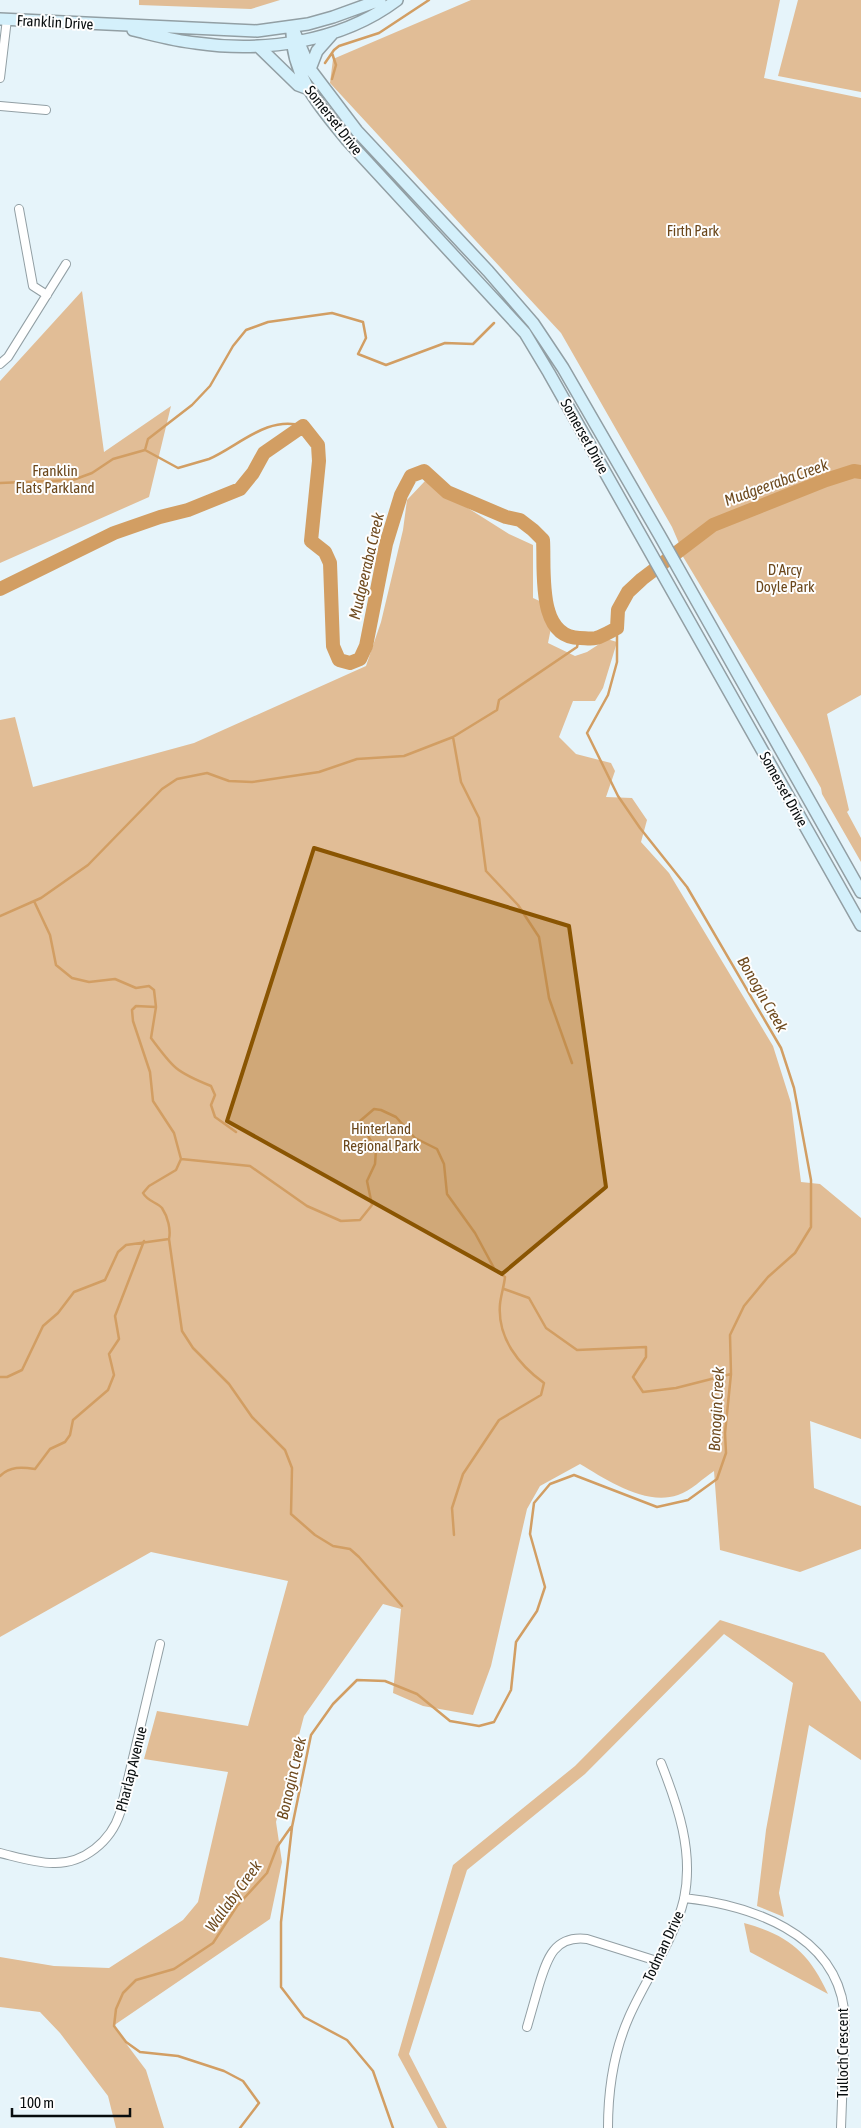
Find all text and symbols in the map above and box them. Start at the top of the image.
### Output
street label: Franklin Drive [16,12,94,33]
street label: Somerset Drive [302,82,366,158]
park label: Firth Park [667,222,720,239]
street label: Somerset Drive [557,396,613,477]
water label: Mudgeeraba Creek [722,455,832,510]
park label: Franklin Flats Parkland [15,462,95,496]
water label: Mudgeeraba Creek [345,510,388,621]
park label: D'Arcy Doyle Park [755,561,815,595]
street label: Somerset Drive [756,749,812,830]
water label: Bonogin Creek [733,953,792,1036]
park label: Hinterland Regional Park [343,1120,420,1154]
water label: Bonogin Creek [705,1366,728,1452]
street label: Pharlap Avenue [112,1724,150,1814]
water label: Bonogin Creek [273,1734,310,1821]
water label: Wallaby Creek [201,1856,266,1936]
street label: Todman Drive [639,1908,687,1984]
street label: Tulloch Crescent [834,2008,851,2098]
scale bar [12,2086,130,2118]
text: 100 m [20,2094,54,2111]

